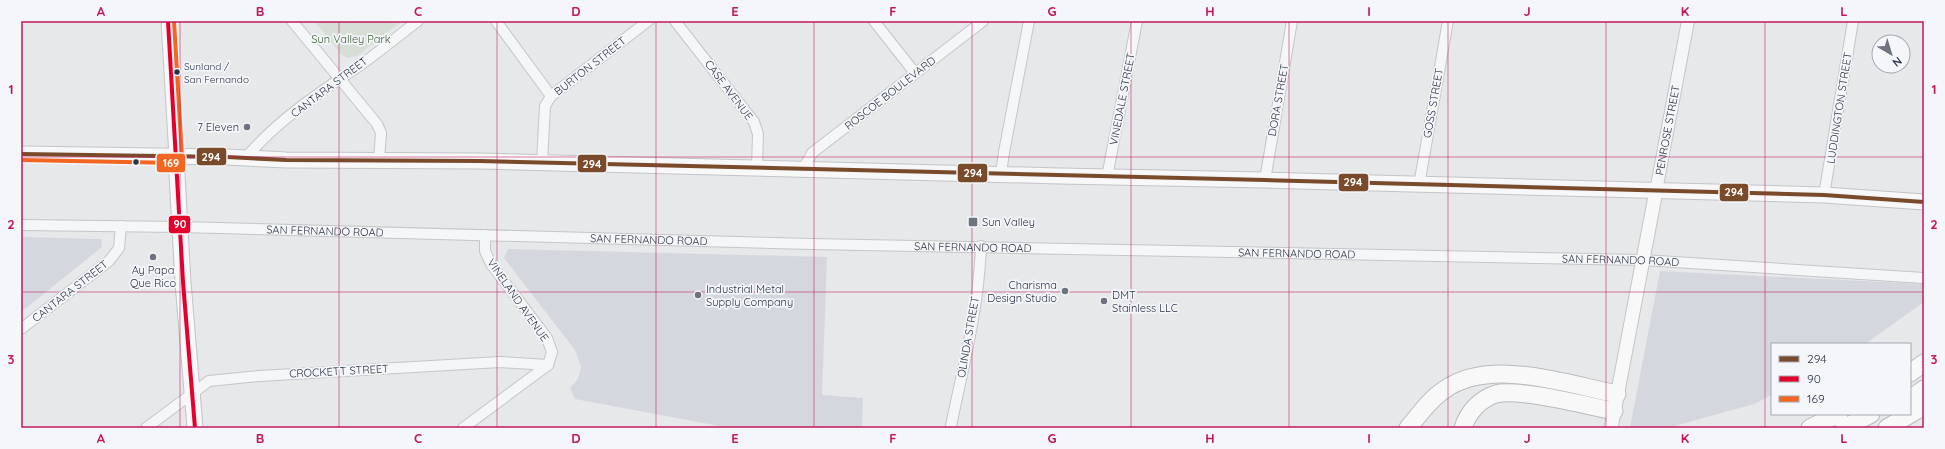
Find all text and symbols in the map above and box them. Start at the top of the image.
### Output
text: A [97,3,106,19]
text: B [256,3,264,19]
text: C [414,3,422,19]
text: D [571,3,581,19]
text: E [731,3,739,19]
text: F [889,3,897,19]
text: G [1047,3,1057,19]
text: H [1205,3,1215,19]
text: I [1367,3,1371,19]
text: J [1523,3,1531,19]
text: K [1681,3,1690,19]
text: L [1840,3,1848,19]
park label: Sun Valley Park [311,32,391,46]
street label: BURTON STREET [551,33,629,98]
north arrow [1871,34,1911,74]
street label: VINEDALE STREET [1106,51,1138,146]
street label: LUDDINGTON STREET [1823,51,1855,165]
street label: CANTARA STREET [288,53,370,120]
street label: ROSCOE BOULEVARD [842,53,938,133]
text: N [1890,54,1905,70]
street label: CASE AVENUE [702,57,756,123]
place label: Sunland / San Fernando [184,60,249,86]
street label: DORA STREET [1265,62,1291,137]
marker: Sunland / San Fernando [172,67,182,77]
street label: GOSS STREET [1420,67,1446,139]
text: 1 [8,81,14,97]
text: 1 [1931,81,1937,97]
street label: PENROSE STREET [1652,84,1683,176]
place label: 7 Eleven [197,120,239,134]
marker: 7 Eleven [242,122,252,132]
line badge: 294 [196,147,227,166]
text: 294 [202,150,221,164]
line badge: 169 [156,153,186,173]
line badge: 294 [577,154,607,173]
text: 169 [163,156,179,170]
unlabelled marker [131,157,141,167]
text: 294 [583,157,602,171]
line badge: 294 [957,163,988,183]
text: 294 [964,166,983,180]
line badge: 294 [1338,173,1369,192]
text: 294 [1344,175,1363,189]
line badge: 294 [1719,183,1749,202]
text: 294 [1725,185,1744,199]
line badge: 90 [168,215,191,234]
place label: Sun Valley [982,215,1035,229]
text: 2 [7,216,15,232]
marker: Sun Valley [967,216,979,228]
text: 2 [1930,216,1938,232]
text: 90 [173,217,187,231]
street label: SAN FERNANDO ROAD [266,222,384,239]
street label: SAN FERNANDO ROAD [590,231,708,248]
street label: SAN FERNANDO ROAD [914,239,1032,255]
street label: SAN FERNANDO ROAD [1238,245,1356,261]
street label: SAN FERNANDO ROAD [1562,251,1680,269]
marker: Ay Papa Que Rico [148,252,158,262]
street label: VINELAND AVENUE [484,256,552,344]
street label: CANTARA STREET [29,257,111,325]
place label: Ay Papa Que Rico [130,263,176,290]
place label: Charisma Design Studio [987,278,1057,305]
place label: Industrial Metal Supply Company [706,282,793,309]
marker: Charisma Design Studio [1060,286,1070,296]
place label: DMT Stainless LLC [1112,288,1178,315]
marker: Industrial Metal Supply Company [693,290,703,300]
street label: OLINDA STREET [954,295,982,379]
marker: DMT Stainless LLC [1099,296,1109,306]
legend [1771,343,1911,415]
text: 3 [8,351,15,367]
text: 294 [1807,351,1827,366]
text: 3 [1931,351,1938,367]
street label: CROCKETT STREET [289,361,389,381]
text: 90 [1807,371,1821,386]
text: 169 [1807,391,1825,406]
text: A [97,430,106,446]
text: B [256,430,264,446]
text: C [414,430,422,446]
text: D [571,430,581,446]
text: E [731,430,739,446]
text: F [889,430,897,446]
text: G [1047,430,1057,446]
text: H [1205,430,1215,446]
text: I [1367,430,1371,446]
text: J [1523,430,1531,446]
text: K [1681,430,1690,446]
text: L [1840,430,1848,446]

